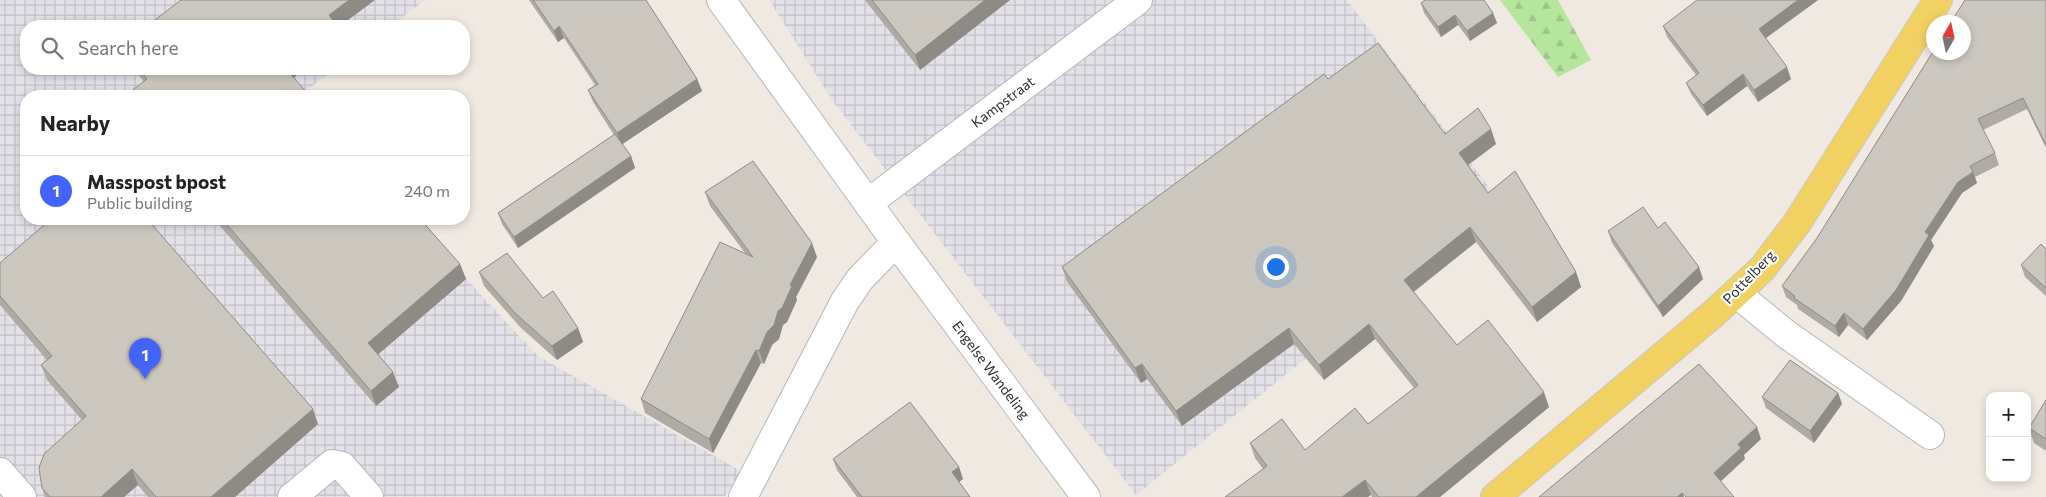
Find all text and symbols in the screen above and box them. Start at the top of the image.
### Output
north arrow [1926,15,1971,60]
search box [20,20,470,75]
icon: search [38,34,66,62]
text: Search here [78,36,178,59]
street label: Kampstraat [968,72,1038,131]
text: Nearby [40,110,110,135]
text: Masspost bpost [87,170,226,193]
text: 1 [52,181,60,200]
text: 240 m [404,181,450,200]
text: Public building [87,193,192,212]
street label: Pottelberg [1719,246,1779,307]
your location [1263,254,1289,280]
street label: Engelse Wandeling [949,317,1034,422]
pin: 1 [129,338,161,379]
map controls [1986,392,2031,482]
button: + [1986,392,2031,437]
button: − [1986,437,2031,482]

